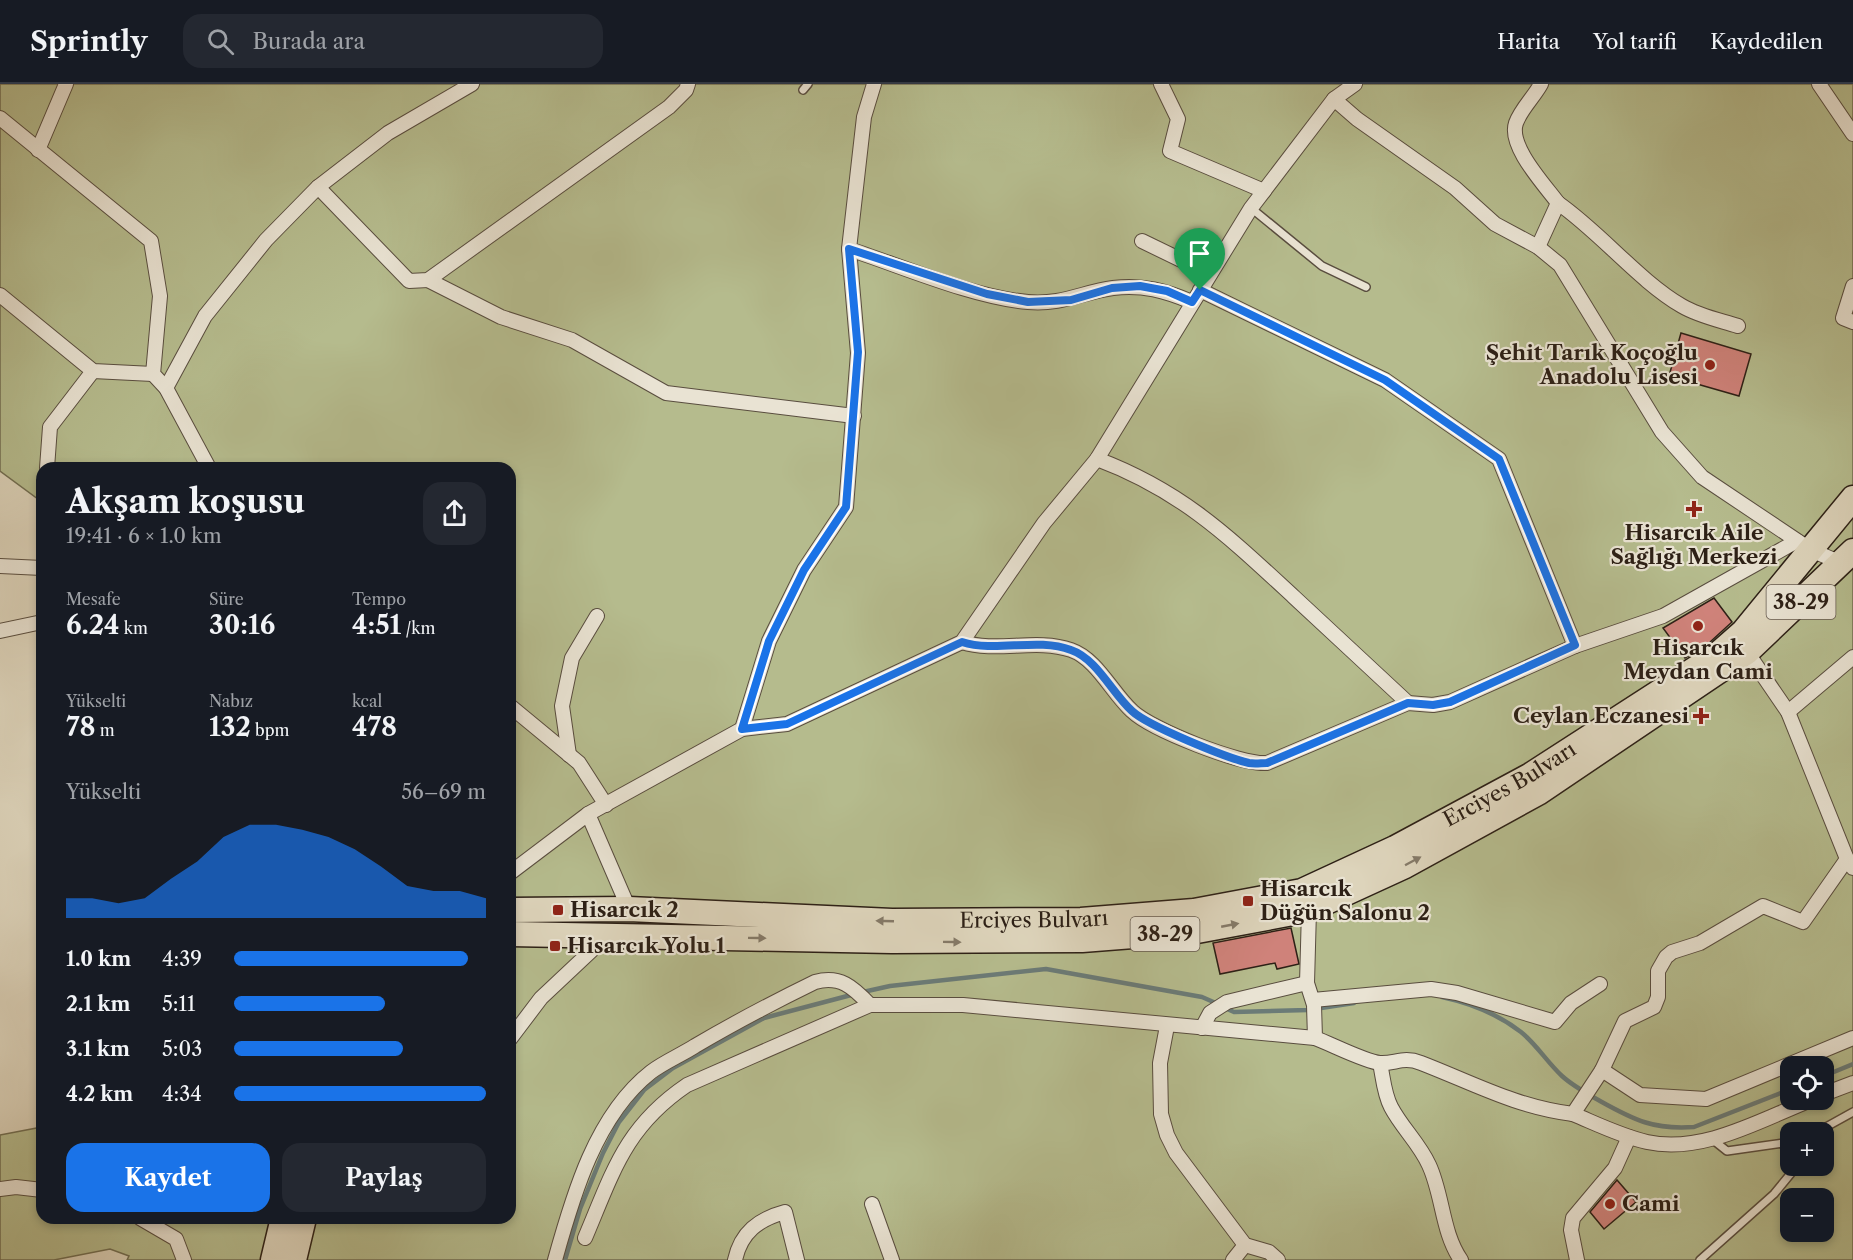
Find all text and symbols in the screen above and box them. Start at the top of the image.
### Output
search box [183,14,603,68]
text: Sprintly [30,24,147,58]
icon: search [204,25,237,58]
text: Burada ara [252,28,365,55]
text: Harita [1497,29,1560,54]
text: Yol tarifi [1593,29,1677,54]
text: Kaydedilen [1710,29,1823,54]
pin [1174,228,1225,290]
icon: arrive [1183,237,1216,270]
place label: Şehit Tarık Koçoğlu Anadolu Lisesi [1486,340,1699,389]
marker: Şehit Tarık Koçoğlu Anadolu Lisesi [1703,358,1717,372]
text: Akşam koşusu [66,481,305,522]
button: share [423,482,486,545]
marker: Hisarcık Aile Sağlığı Merkezi [1685,500,1703,518]
place label: Hisarcık Aile Sağlığı Merkezi [1610,520,1778,569]
text: 19:41 · 6 × 1.0 km [66,524,222,548]
road number: 38-29 [1766,585,1836,619]
text: Mesafe [66,589,121,609]
text: Süre [209,589,244,609]
text: Tempo [352,589,406,609]
text: 6.24 [66,609,120,641]
text: 30:16 [209,609,275,641]
text: 4:51 [352,609,401,641]
text: km [120,618,148,638]
text: /km [401,618,435,638]
marker: Hisarcık Meydan Cami [1691,619,1705,633]
place label: Hisarcık Meydan Cami [1623,635,1773,684]
text: Yükselti [66,691,126,711]
text: Nabız [209,691,253,711]
text: kcal [352,691,382,711]
place label: Ceylan Eczanesi [1513,703,1690,728]
marker: Ceylan Eczanesi [1694,709,1708,723]
text: 78 [66,711,96,743]
text: 132 [209,711,251,743]
text: 478 [352,711,397,743]
text: m [96,720,115,740]
text: bpm [251,720,289,740]
street label: Erciyes Bulvarı [1439,736,1580,832]
text: Yükselti [66,780,141,804]
text: 56–69 m [401,780,486,804]
one-way arrow [1405,856,1422,866]
place label: Hisarcık Düğün Salonu 2 [1260,876,1430,925]
marker: Hisarcık Düğün Salonu 2 [1241,894,1255,908]
place label: Hisarcık 2 [570,897,679,922]
marker: Hisarcık 2 [551,903,565,917]
street label: Erciyes Bulvarı [959,905,1109,933]
one-way arrow [876,916,895,925]
road number: 38-29 [1130,917,1200,951]
one-way arrow [1221,920,1240,929]
place label: Hisarcık Yolu 1 [567,933,726,958]
one-way arrow [748,933,767,943]
one-way arrow [943,937,962,947]
marker: Hisarcık Yolu 1 [548,939,562,953]
text: 1.0 km [66,947,131,971]
text: 4:39 [162,947,202,971]
text: 2.1 km [66,992,130,1016]
text: 5:11 [162,992,195,1016]
text: 3.1 km [66,1037,130,1061]
text: 5:03 [162,1037,202,1061]
map controls [1780,1056,1834,1242]
button: locate [1780,1056,1834,1110]
text: 4.2 km [66,1082,133,1106]
text: 4:34 [162,1082,202,1106]
button: + [1780,1122,1834,1176]
button: Kaydet [66,1143,270,1212]
button: Paylaş [282,1143,486,1212]
button: − [1780,1188,1834,1242]
place label: Cami [1622,1191,1680,1216]
marker: Cami [1603,1197,1617,1211]

